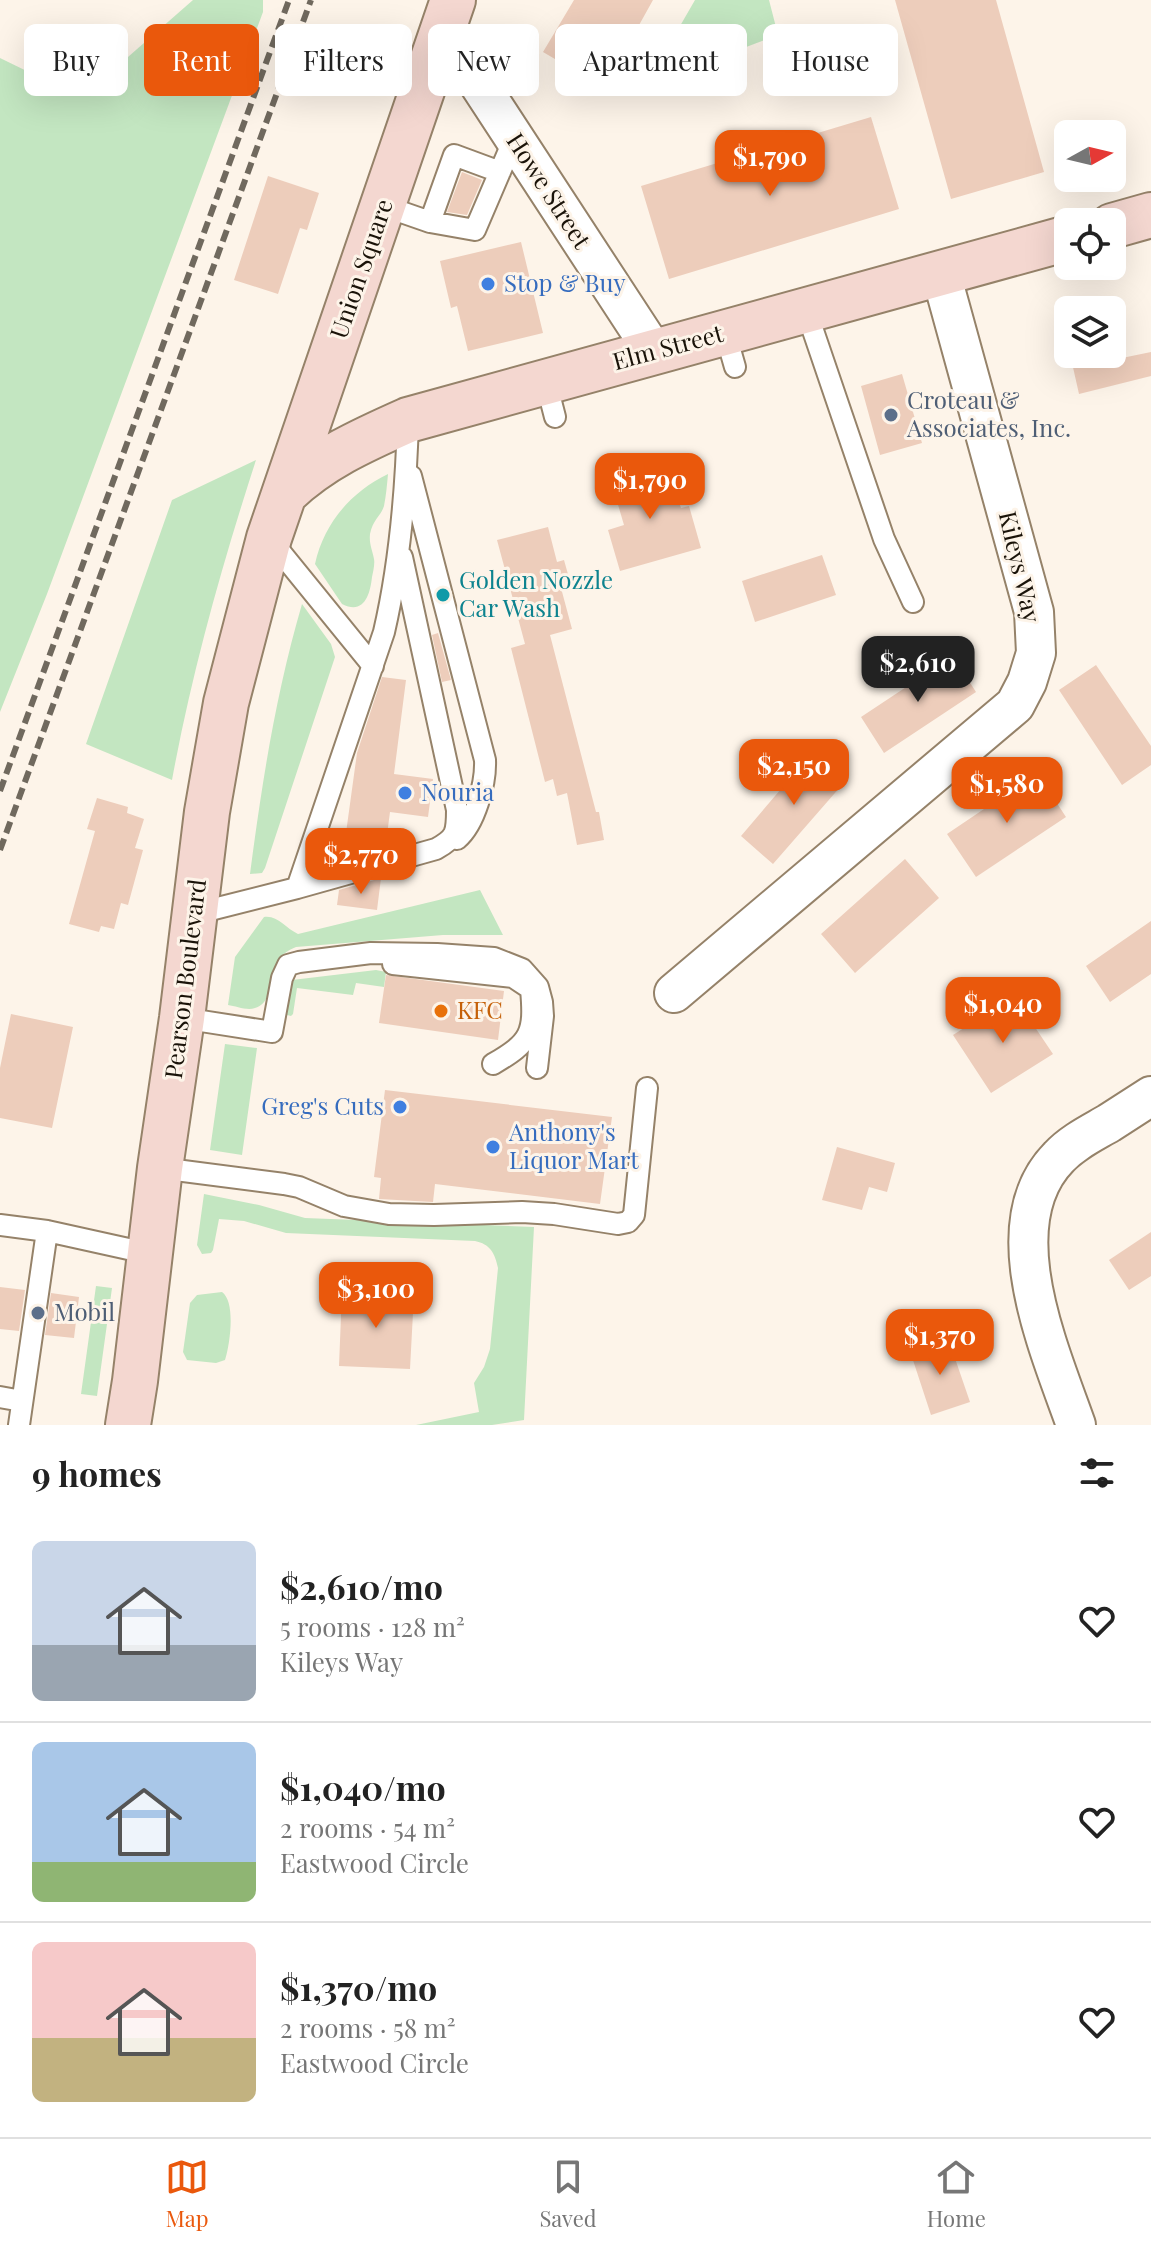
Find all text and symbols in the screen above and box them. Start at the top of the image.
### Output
chip: Buy [24,24,128,96]
chip: Rent [144,24,259,96]
chip: Filters [275,24,412,96]
chip: New [428,24,539,96]
chip: Apartment [555,24,747,96]
chip: House [763,24,898,96]
north arrow [1054,120,1126,192]
map controls [1054,120,1126,368]
street label: Howe Street [500,126,599,254]
pin: $1,790 [705,130,835,198]
text: $1,790 [733,138,807,173]
street label: Union Square [321,194,399,342]
button: locate [1054,208,1126,280]
place label: Stop & Buy [504,266,626,298]
marker: Stop & Buy [479,275,497,293]
button: layers [1054,296,1126,368]
street label: Elm Street [609,316,727,376]
place label: Croteau & Associates, Inc. [906,383,1071,443]
marker: Croteau & Associates, Inc. [882,406,900,424]
pin: $1,790 [585,453,715,521]
text: $1,790 [613,461,687,496]
street label: Kileys Way [993,508,1049,625]
place label: Golden Nozzle Car Wash [459,563,613,623]
marker: Golden Nozzle Car Wash [434,586,452,604]
pin: $2,610 [853,636,983,704]
text: $2,610 [880,644,956,679]
pin: $2,150 [729,739,859,807]
text: $2,150 [757,747,831,782]
pin: $1,580 [942,757,1072,825]
text: $1,580 [970,765,1044,800]
place label: Nouria [421,775,494,807]
marker: Nouria [396,784,414,802]
pin: $2,770 [296,828,426,896]
text: $2,770 [323,836,399,871]
street label: Pearson Boulevard [156,877,212,1081]
pin: $1,040 [938,977,1068,1045]
text: $1,040 [964,985,1042,1020]
place label: KFC [457,993,503,1025]
marker: KFC [432,1002,450,1020]
place label: Greg's Cuts [261,1089,384,1121]
marker: Greg's Cuts [391,1098,409,1116]
place label: Anthony's Liquor Mart [508,1115,639,1175]
marker: Anthony's Liquor Mart [484,1138,502,1156]
pin: $3,100 [311,1262,441,1330]
text: $3,100 [337,1270,415,1305]
place label: Mobil [54,1295,115,1327]
marker: Mobil [29,1304,47,1322]
pin: $1,370 [875,1309,1005,1377]
text: $1,370 [904,1317,976,1352]
text: 9 homes [32,1450,162,1496]
icon: filters [1075,1451,1119,1495]
text: $2,610/mo [280,1563,443,1609]
icon: home [96,1573,192,1669]
icon: heart [1075,1599,1119,1643]
text: 5 rooms · 128 m² [280,1609,465,1644]
text: Kileys Way [280,1644,403,1679]
text: $1,040/mo [280,1764,446,1810]
icon: home [96,1774,192,1870]
icon: heart [1075,1800,1119,1844]
text: 2 rooms · 54 m² [280,1810,455,1845]
text: Eastwood Circle [280,1845,469,1880]
text: $1,370/mo [280,1964,437,2010]
icon: home [96,1974,192,2070]
icon: heart [1075,2000,1119,2044]
text: 2 rooms · 58 m² [280,2010,456,2045]
text: Eastwood Circle [280,2045,469,2080]
tab: Map [165,2155,209,2233]
tab: Saved [539,2155,597,2233]
tab: Home [927,2155,986,2233]

